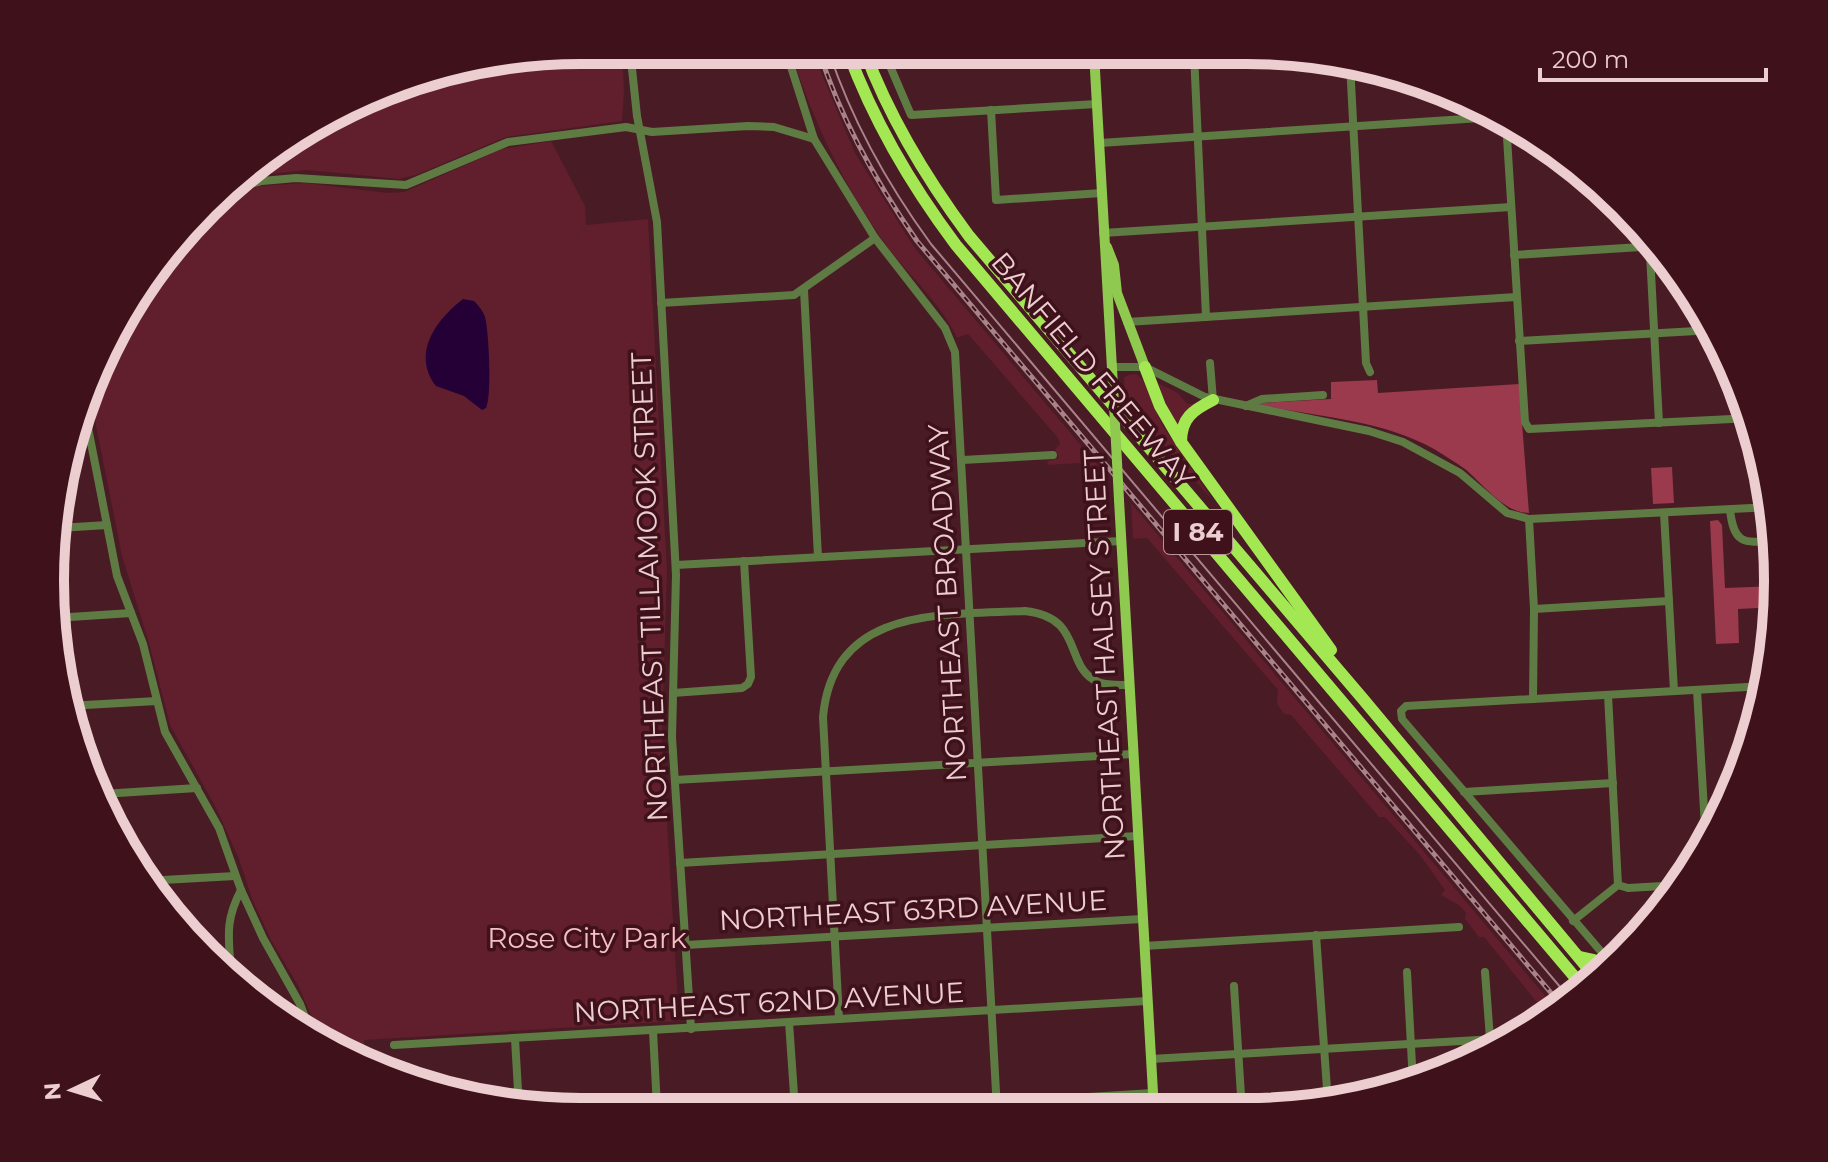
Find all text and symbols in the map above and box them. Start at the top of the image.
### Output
scale bar [1540,32,1766,82]
text: 200 m [1552,45,1629,74]
street label: BANFIELD FREEWAY [984,245,1202,495]
street label: NORTHEAST TILLAMOOK STREET [624,352,674,822]
street label: NORTHEAST BROADWAY [921,423,973,783]
street label: NORTHEAST HALSEY STREET [1076,449,1132,861]
road number: I 84 [1164,510,1232,554]
street label: NORTHEAST 63RD AVENUE [718,883,1108,937]
park label: Rose City Park [487,921,687,955]
street label: NORTHEAST 62ND AVENUE [573,975,965,1029]
north arrow [32,1050,112,1130]
text: N [38,1082,67,1101]

